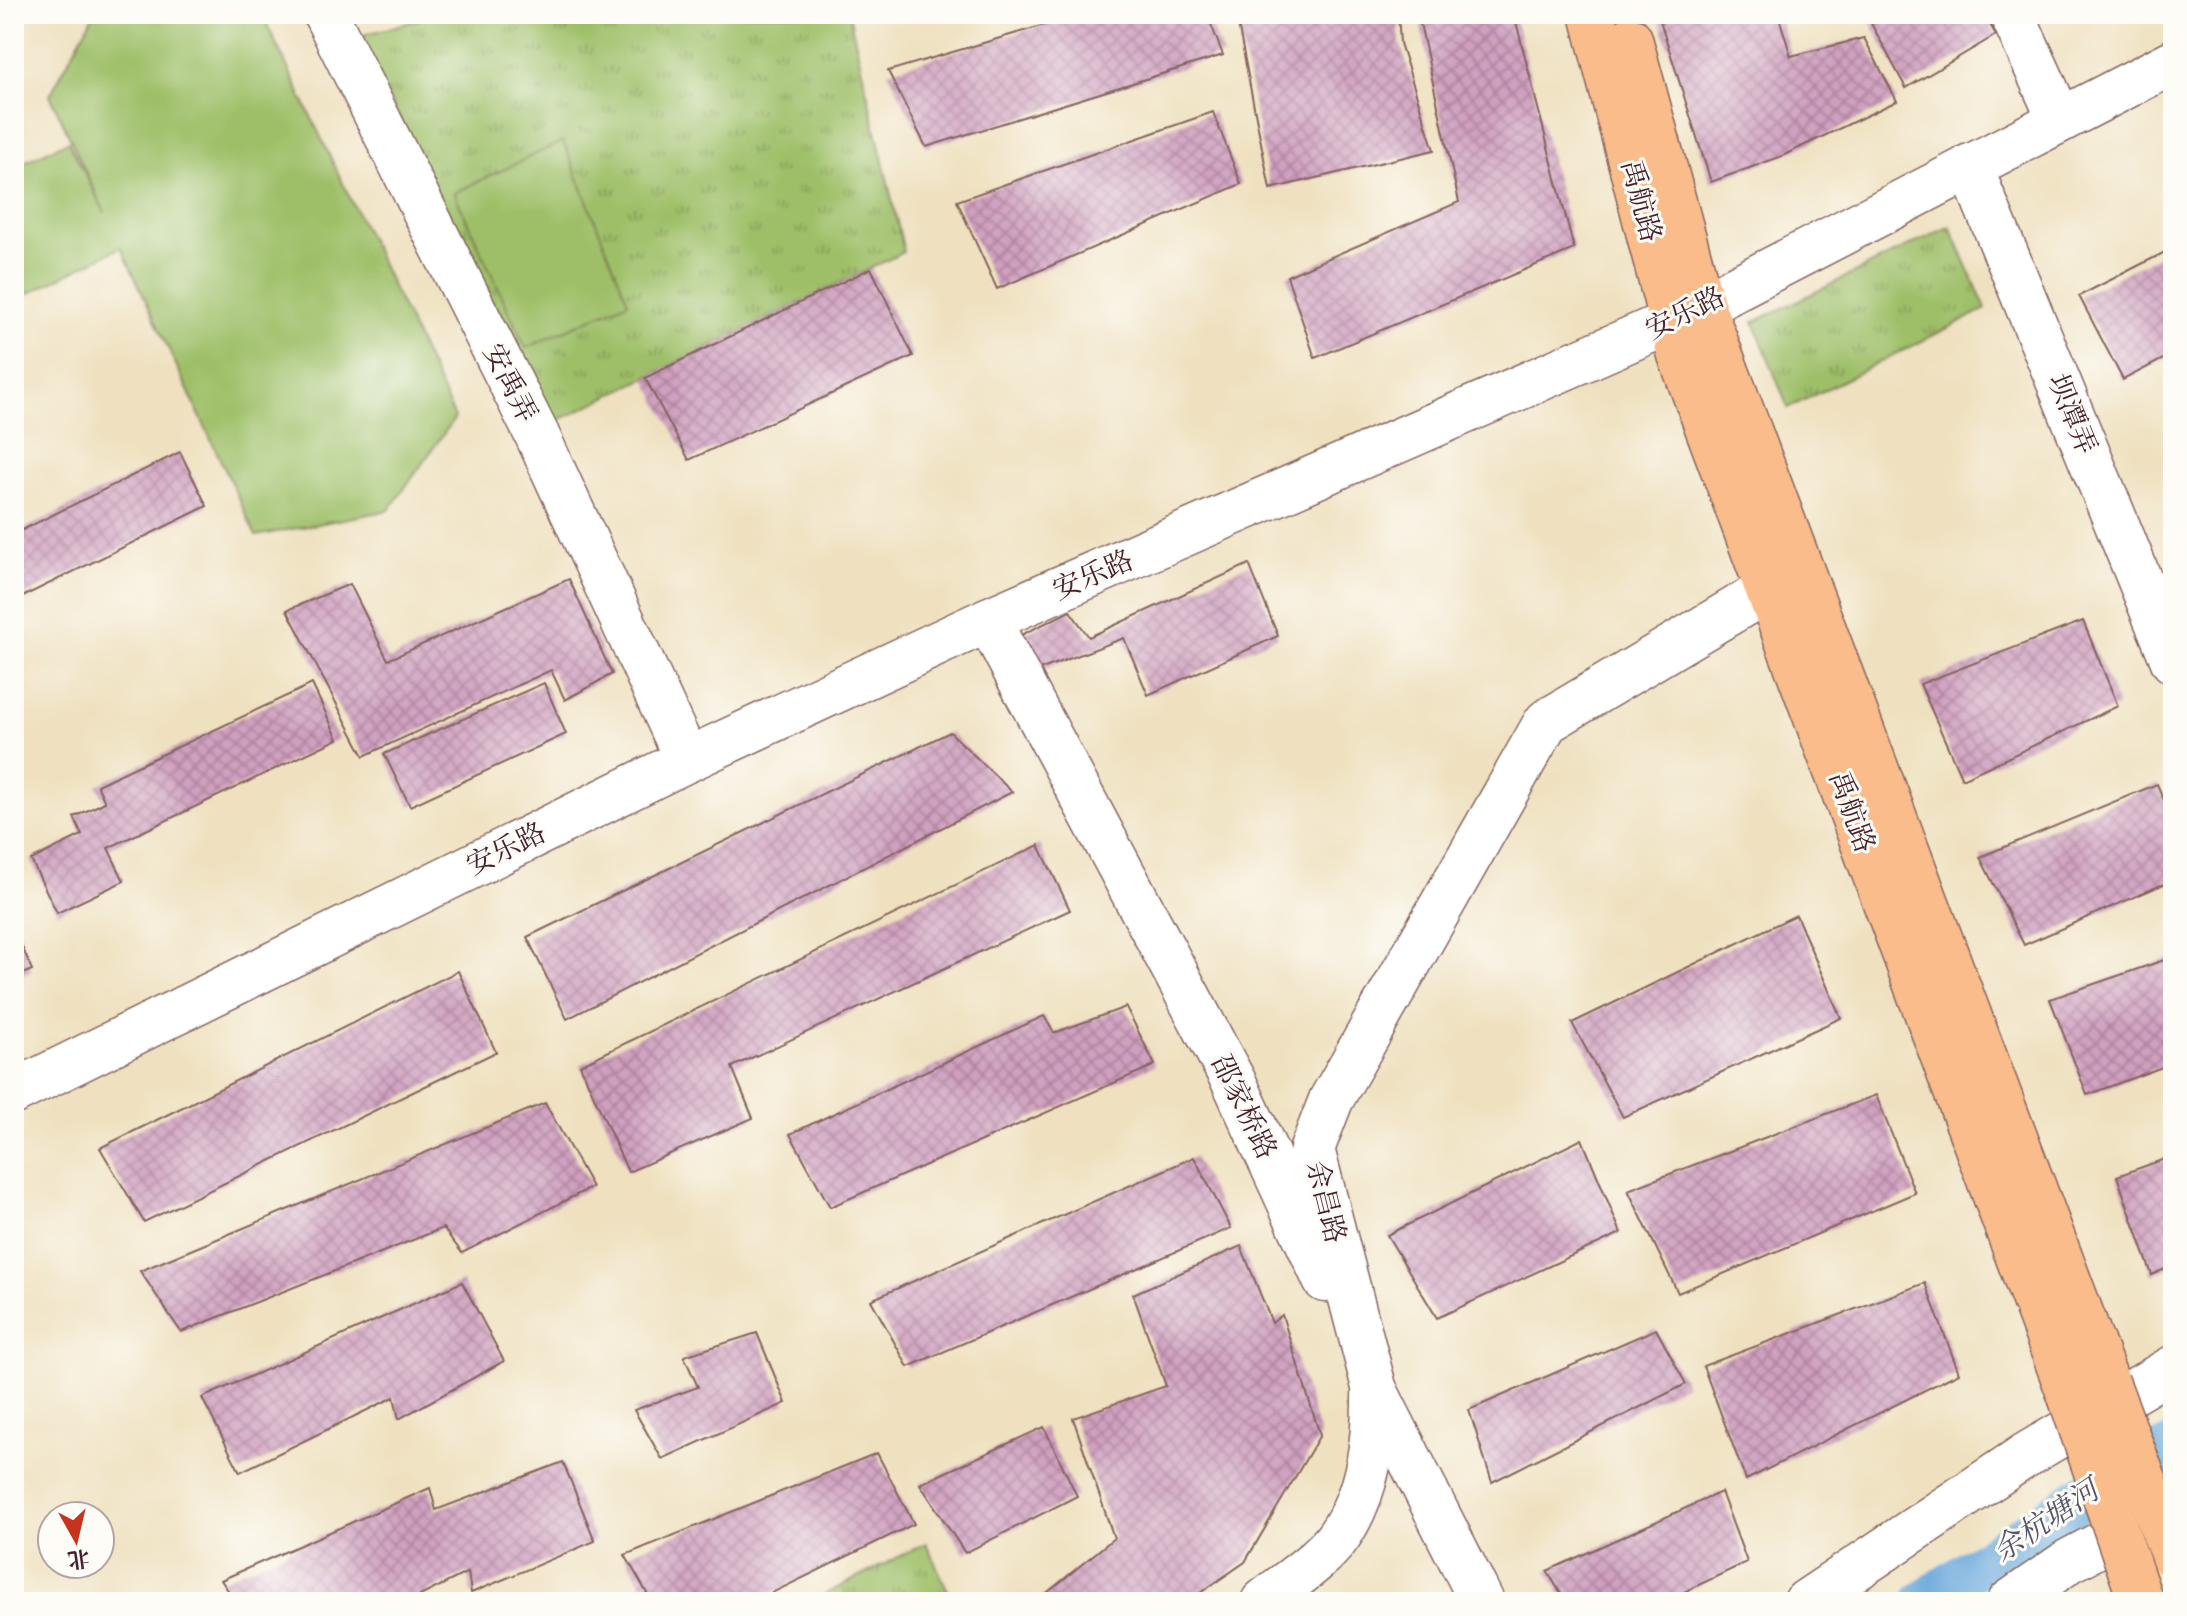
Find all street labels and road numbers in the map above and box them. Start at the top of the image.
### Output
street label: 禹航路 [1612,156,1670,246]
street label: 安乐路 [1639,278,1731,348]
street label: 安禹弄 [474,337,546,429]
street label: 坝潭弄 [2039,368,2105,460]
street label: 安乐路 [1047,541,1139,609]
street label: 禹航路 [1820,766,1884,858]
street label: 安乐路 [460,814,552,884]
street label: 邵家桥路 [1202,1048,1286,1166]
street label: 余昌路 [1297,1157,1355,1247]

